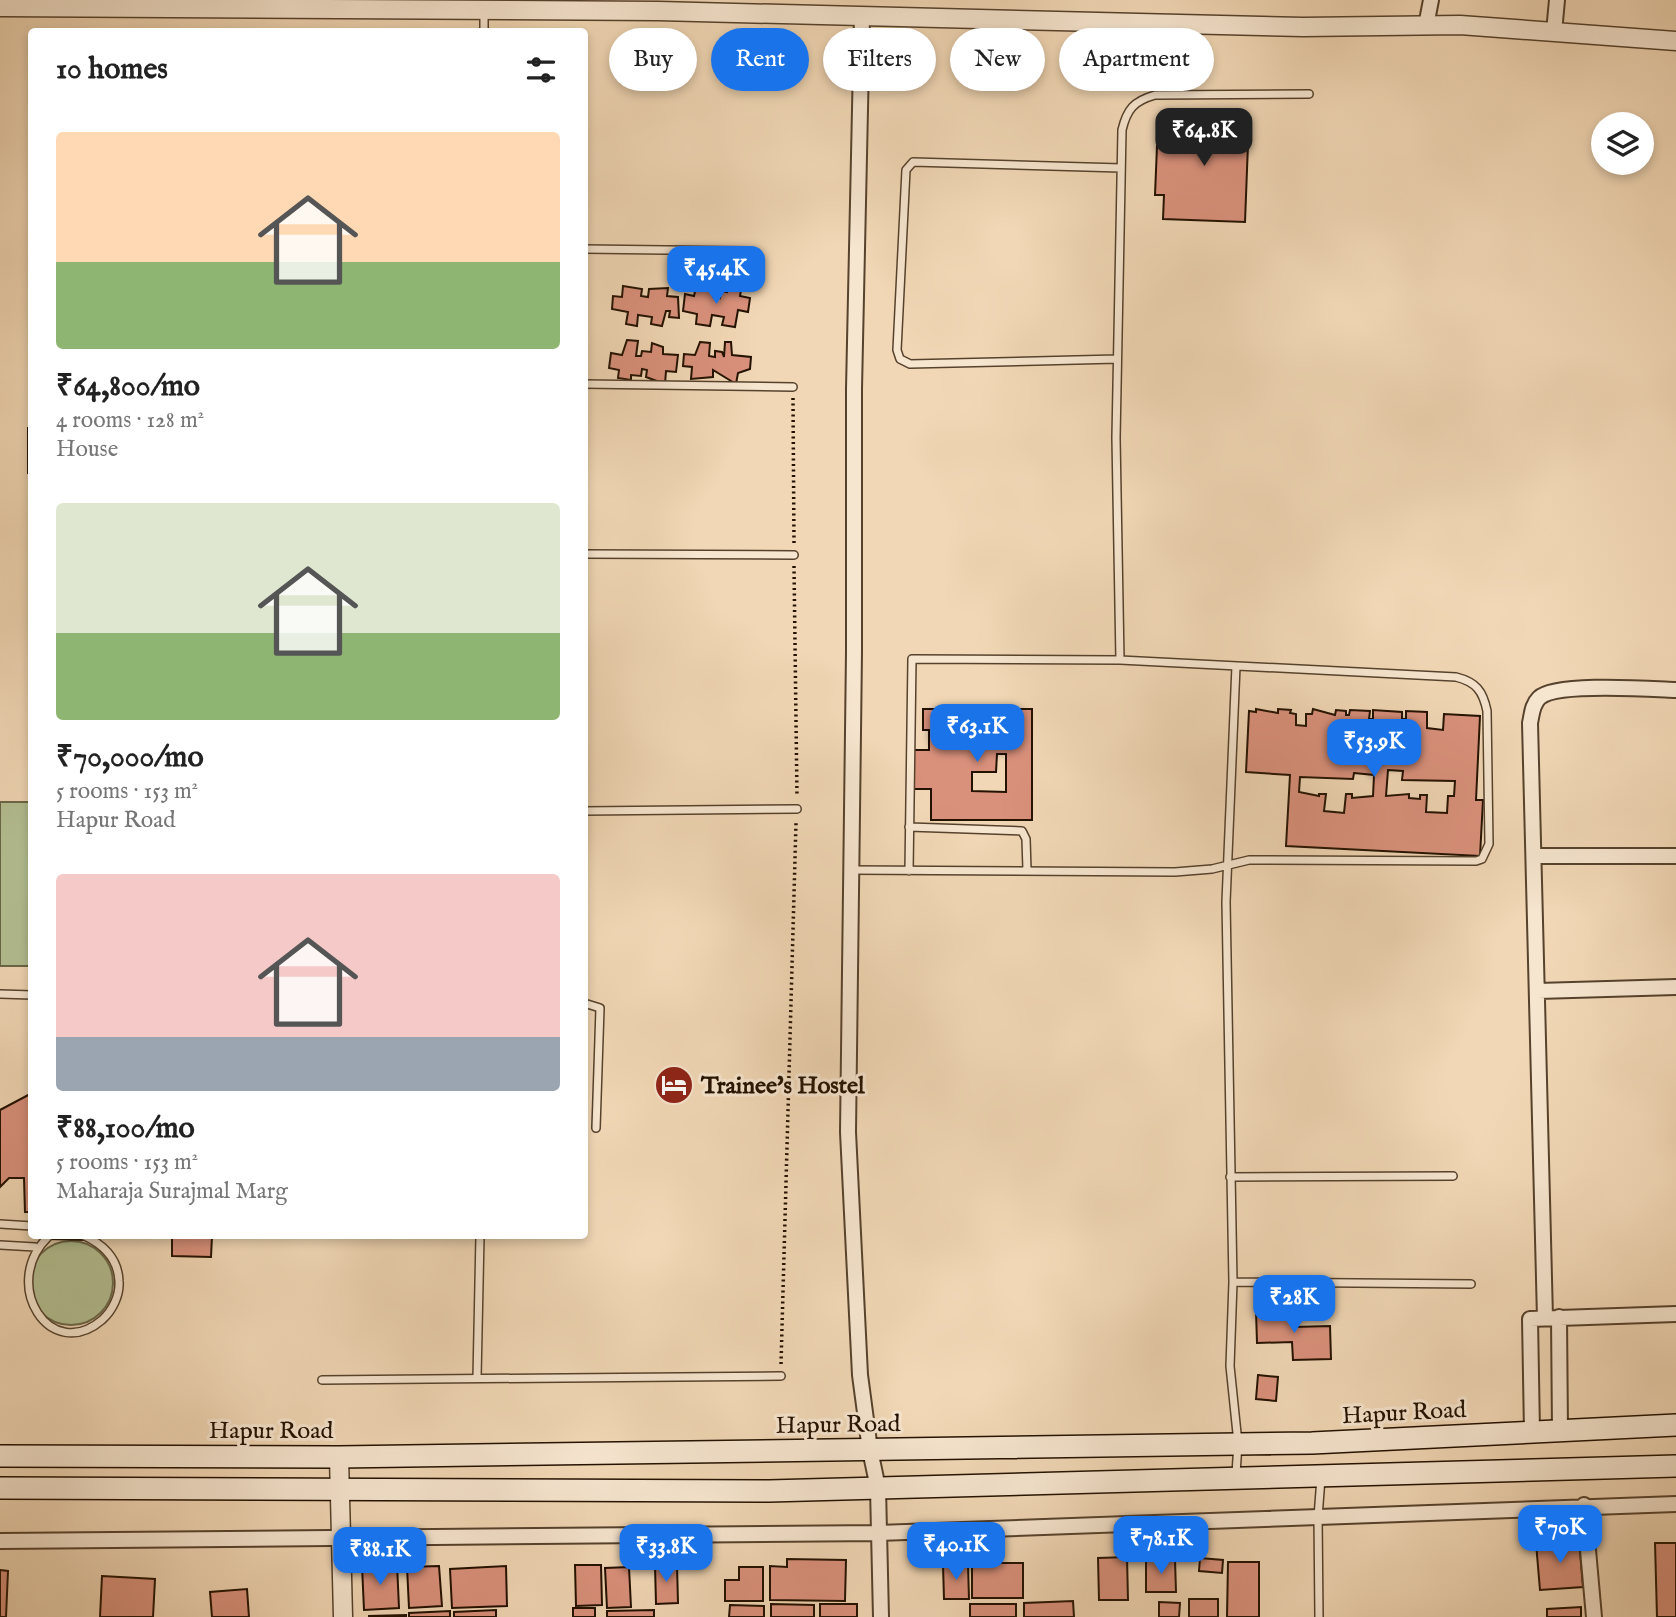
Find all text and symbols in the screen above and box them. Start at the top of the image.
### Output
chip: Buy [609,28,697,91]
chip: Rent [711,28,809,91]
chip: Filters [823,28,936,91]
chip: New [950,28,1045,91]
chip: Apartment [1059,28,1214,91]
text: 10 homes [56,51,168,89]
icon: filters [522,51,560,89]
pin: ₹64.8K [1147,108,1261,168]
map controls [1591,112,1654,175]
button: layers [1591,112,1654,175]
text: ₹64.8K [1171,116,1237,145]
icon: home [245,177,371,303]
pin: ₹45.4K [659,246,773,306]
text: ₹45.4K [683,254,749,283]
text: ₹64,800/mo [56,368,200,406]
text: 4 rooms · 128 m² [56,406,204,435]
text: House [56,435,118,464]
icon: home [245,548,371,674]
pin: ₹63.1K [920,704,1034,764]
text: ₹63.1K [946,712,1008,741]
pin: ₹53.9K [1317,720,1431,779]
text: ₹53.9K [1343,727,1405,756]
text: ₹70,000/mo [56,739,204,777]
text: 5 rooms · 153 m² [56,777,198,806]
text: Hapur Road [56,806,175,835]
icon: home [245,919,371,1045]
hotel icon: Trainee's Hostel [653,1064,695,1106]
place label: Trainee's Hostel [700,1071,865,1102]
text: ₹88,100/mo [56,1110,195,1148]
text: 5 rooms · 153 m² [56,1148,198,1177]
text: Maharaja Surajmal Marg [56,1177,288,1206]
pin: ₹28K [1253,1276,1335,1335]
text: ₹28K [1269,1283,1319,1312]
street label: Hapur Road [1341,1395,1467,1432]
street label: Hapur Road [775,1409,901,1442]
street label: Hapur Road [209,1416,334,1447]
pin: ₹70K [1519,1506,1601,1565]
text: ₹70K [1534,1513,1586,1542]
pin: ₹78.1K [1104,1516,1218,1576]
pin: ₹40.1K [899,1522,1013,1582]
pin: ₹33.8K [609,1524,723,1584]
text: ₹78.1K [1129,1524,1193,1553]
pin: ₹88.1K [323,1528,437,1587]
text: ₹40.1K [923,1530,989,1559]
text: ₹33.8K [636,1532,696,1561]
text: ₹88.1K [349,1535,411,1564]

